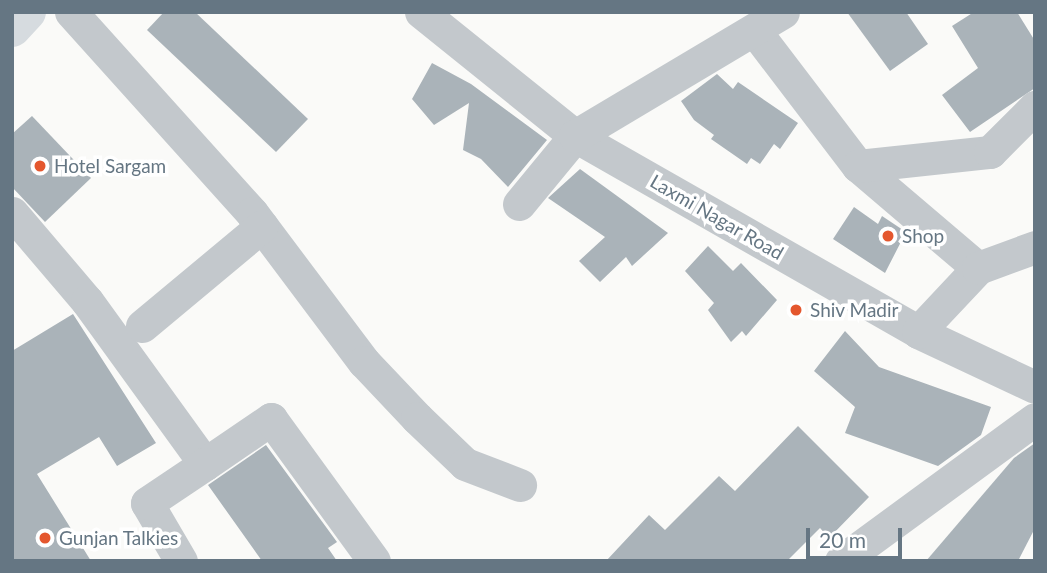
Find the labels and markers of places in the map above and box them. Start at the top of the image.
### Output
place label: Hotel Sargam [54,155,166,177]
marker: Hotel Sargam [32,158,48,174]
place label: Shop [902,225,944,247]
marker: Shop [880,228,896,244]
place label: Shiv Madir [810,299,899,321]
marker: Shiv Madir [788,302,804,318]
place label: Gunjan Talkies [59,527,179,549]
marker: Gunjan Talkies [37,530,53,546]

